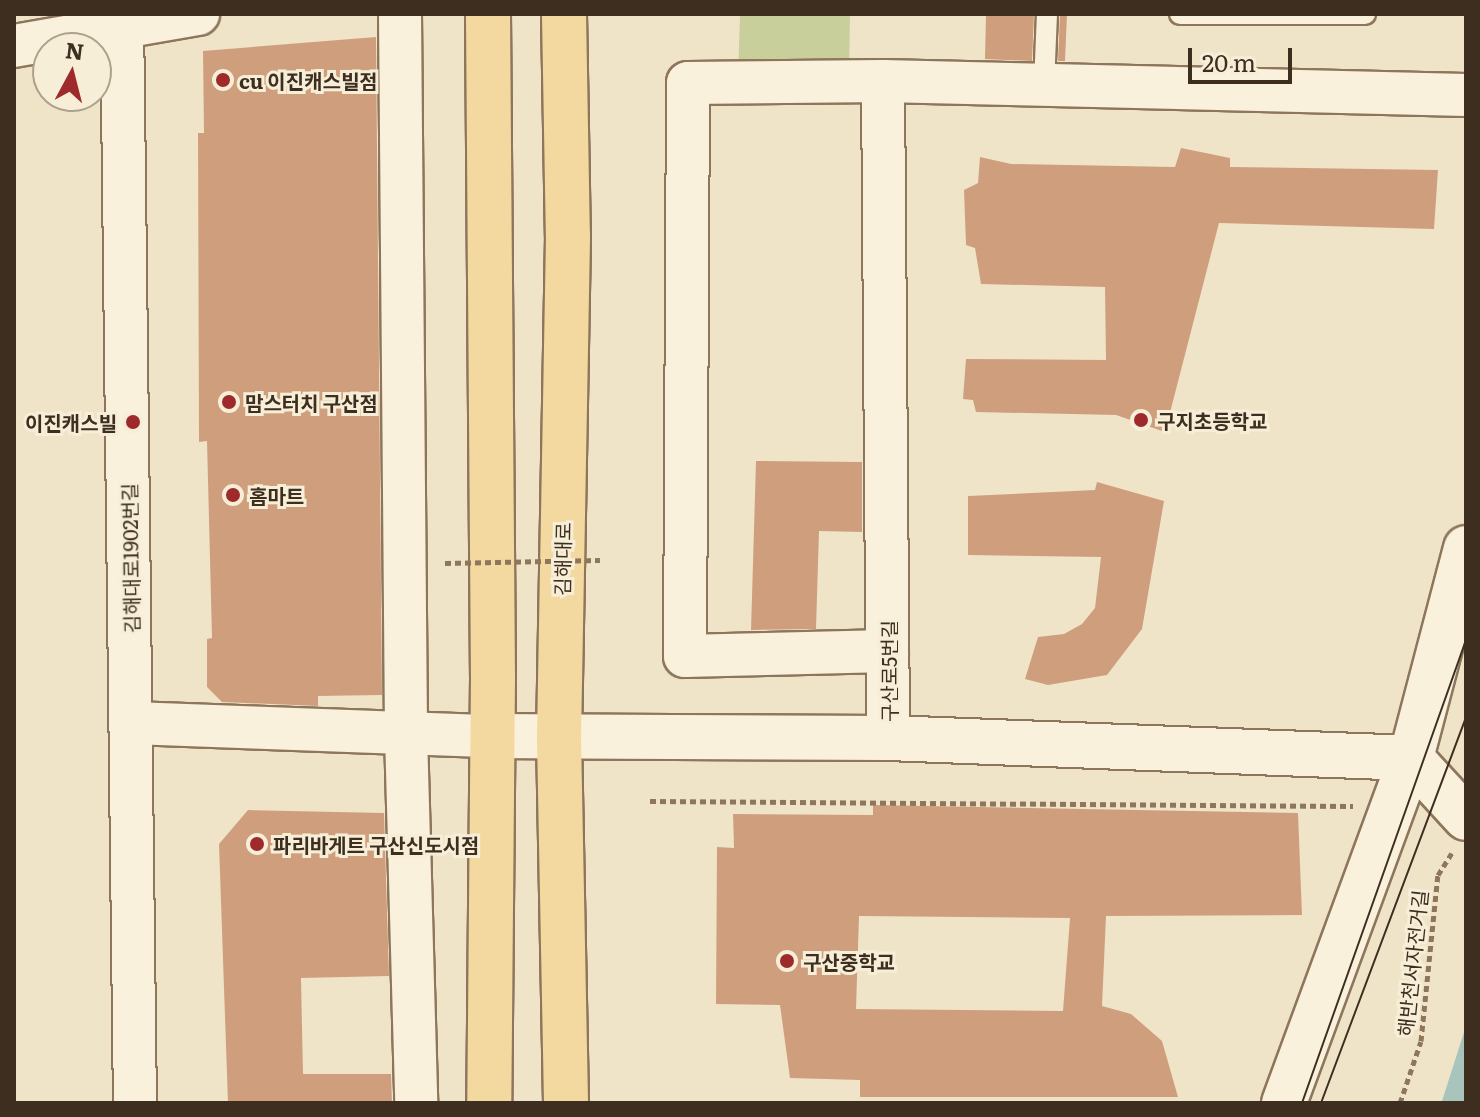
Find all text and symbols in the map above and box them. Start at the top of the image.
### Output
north arrow [32,32,112,112]
text: N [64,32,86,67]
scale bar [1192,32,1296,82]
text: 20 m [1202,44,1256,79]
place label: cu 이진캐스빌점 [239,68,378,92]
marker: cu 이진캐스빌점 [214,71,232,89]
place label: 맘스터치 구산점 [245,390,378,414]
marker: 맘스터치 구산점 [220,393,238,411]
place label: 구지초등학교 [1157,408,1267,432]
place label: 이진캐스빌 [25,410,117,434]
marker: 구지초등학교 [1132,411,1150,429]
marker: 이진캐스빌 [124,413,142,431]
street label: 김해대로1902번길 [117,483,143,633]
place label: 홈마트 [249,483,304,507]
marker: 홈마트 [224,486,242,504]
street label: 김해대로 [549,522,575,596]
street label: 구산로5번길 [876,620,900,722]
place label: 파리바게트 구산신도시점 [273,832,479,856]
marker: 파리바게트 구산신도시점 [248,835,266,853]
street label: 해반천서자전거길 [1392,889,1432,1037]
place label: 구산중학교 [803,949,895,973]
marker: 구산중학교 [778,952,796,970]

